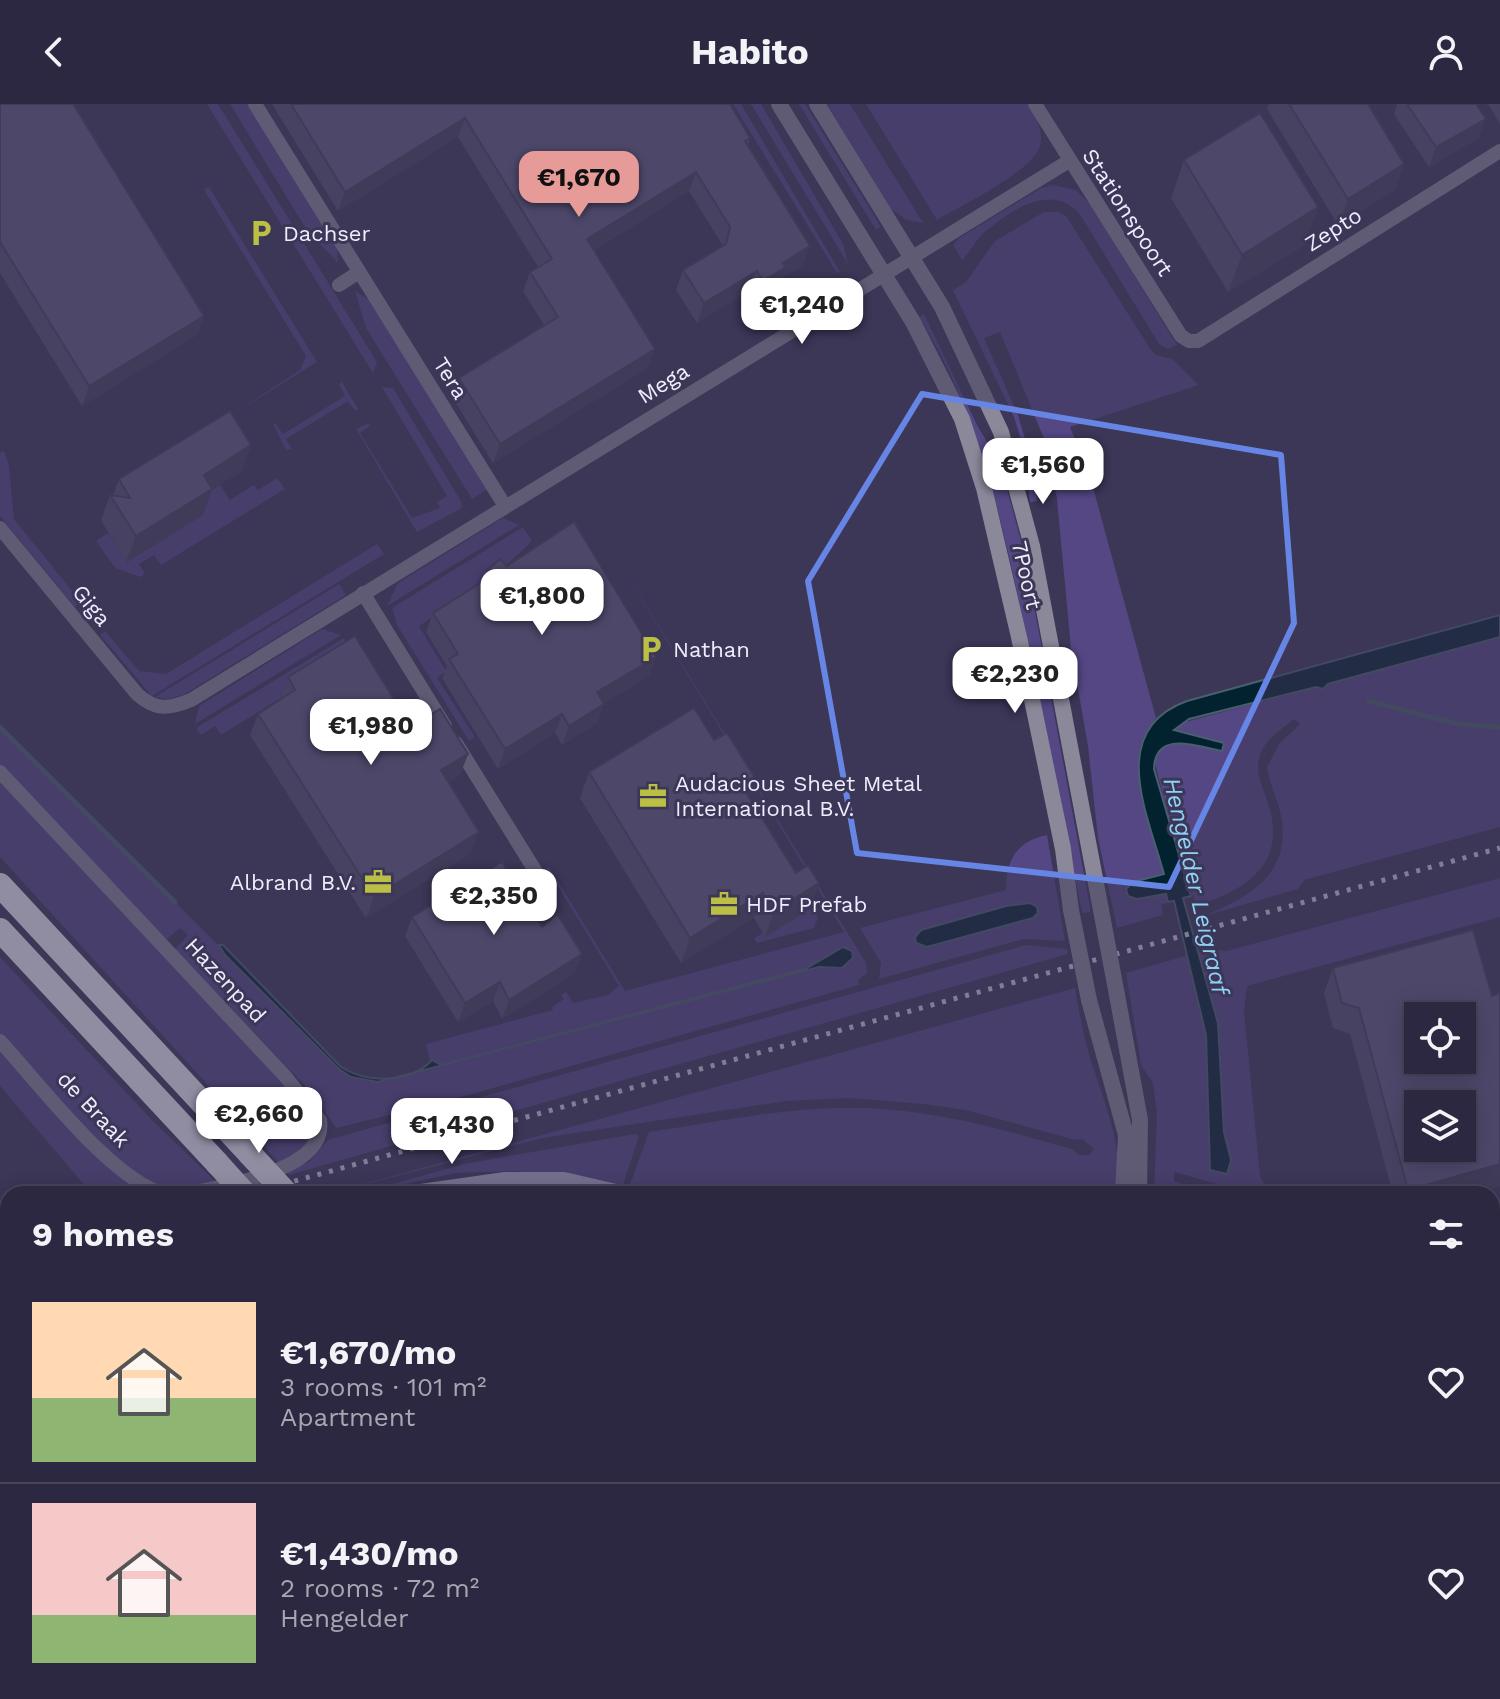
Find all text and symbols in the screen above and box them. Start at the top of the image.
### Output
icon: back [32,30,76,74]
icon: person [1424,30,1468,74]
text: Habito [691,31,809,73]
street label: Stationspoort [1077,144,1178,281]
pin: €1,670 [514,151,644,219]
text: €1,670 [537,162,621,192]
street label: Zepto [1300,202,1366,256]
parking icon: Dachser [246,218,276,248]
place label: Dachser [283,221,371,246]
pin: €1,240 [737,278,867,346]
text: €1,240 [759,289,845,319]
street label: Tera [428,353,473,404]
street label: Mega [633,358,693,409]
pin: €1,560 [978,438,1108,506]
text: €1,560 [1001,449,1085,479]
street label: 7Poort [1007,538,1047,612]
pin: €1,800 [477,569,607,637]
street label: Giga [67,580,116,631]
text: €1,800 [499,580,585,610]
parking icon: Nathan [636,634,666,664]
place label: Nathan [673,637,750,662]
pin: €2,230 [950,647,1080,715]
text: €2,230 [971,658,1059,688]
pin: €1,980 [306,699,436,767]
text: €1,980 [328,710,414,740]
place label: Audacious Sheet Metal International B.V. [675,771,922,821]
water label: Hengelder Leigraaf [1157,775,1235,1000]
office icon: Audacious Sheet Metal International B.V. [638,781,668,811]
office icon: Albrand B.V. [363,867,393,897]
pin: €2,350 [429,869,559,937]
place label: Albrand B.V. [230,870,356,895]
text: €2,350 [450,880,538,910]
office icon: HDF Prefab [709,889,739,919]
place label: HDF Prefab [746,892,867,917]
street label: Hazenpad [180,933,271,1028]
map controls [1404,1002,1476,1162]
button: locate [1404,1002,1476,1074]
street label: de Braak [52,1066,135,1152]
pin: €2,660 [194,1087,324,1155]
button: layers [1404,1090,1476,1162]
text: €2,660 [214,1098,304,1128]
pin: €1,430 [387,1098,517,1166]
text: €1,430 [409,1109,495,1139]
icon: filters [1424,1212,1468,1256]
text: 9 homes [32,1214,174,1254]
text: €1,670/mo [280,1332,456,1372]
icon: home [96,1334,192,1430]
icon: heart [1424,1360,1468,1404]
text: 3 rooms · 101 m² [280,1372,487,1402]
text: Apartment [280,1402,416,1432]
text: €1,430/mo [280,1533,459,1573]
icon: home [96,1535,192,1631]
icon: heart [1424,1561,1468,1605]
text: 2 rooms · 72 m² [280,1573,479,1603]
text: Hengelder [280,1603,409,1633]

